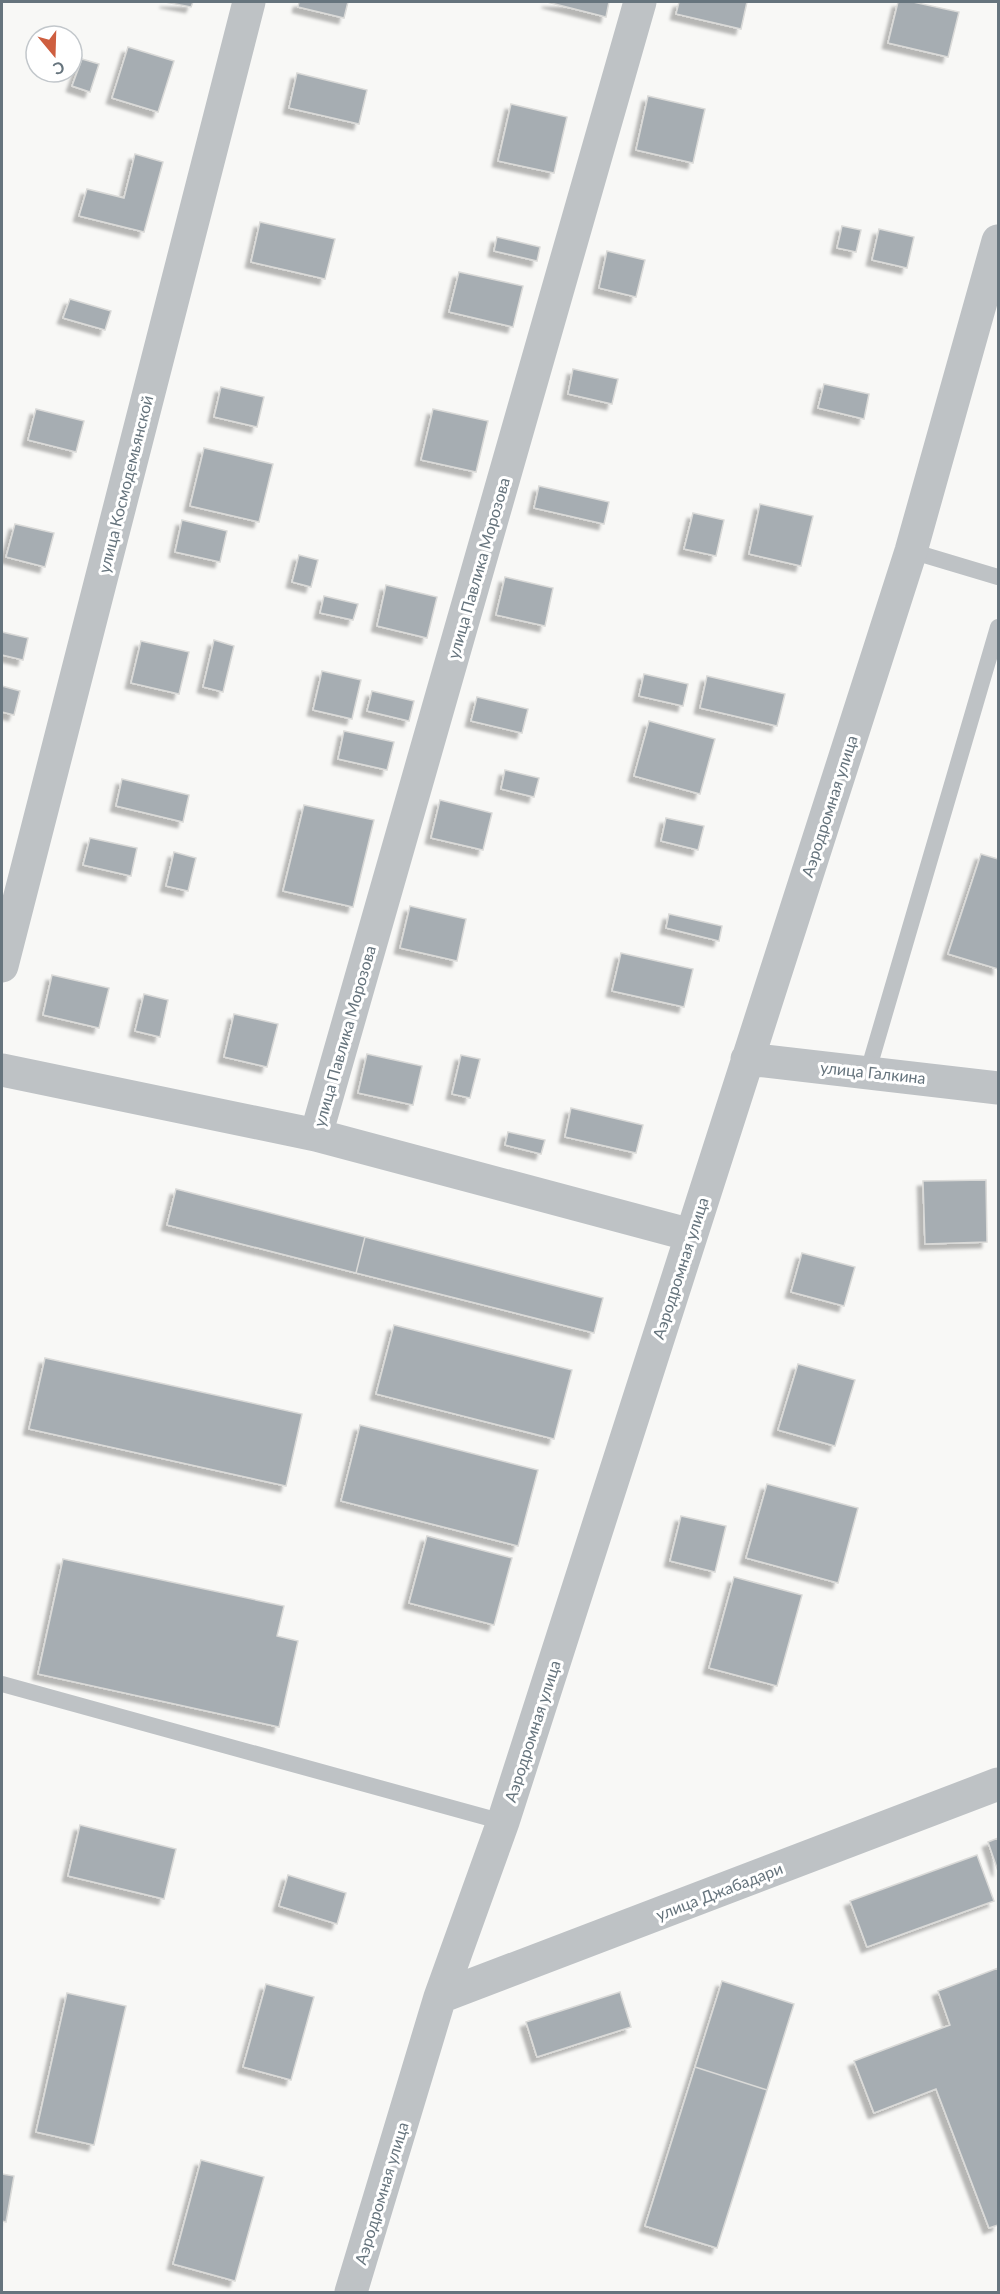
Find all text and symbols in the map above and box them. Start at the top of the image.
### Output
north arrow [24,24,84,84]
text: С [51,58,67,79]
street label: улица Космодемьянской [94,393,156,575]
street label: улица Павлика Морозова [443,475,513,661]
street label: Аэродромная улица [797,733,861,879]
street label: улица Павлика Морозова [309,943,379,1129]
street label: улица Галкина [819,1057,927,1087]
street label: Аэродромная улица [648,1195,712,1341]
street label: Аэродромная улица [500,1658,564,1804]
street label: улица Джабадари [653,1858,785,1924]
street label: Аэродромная улица [350,2119,412,2267]

